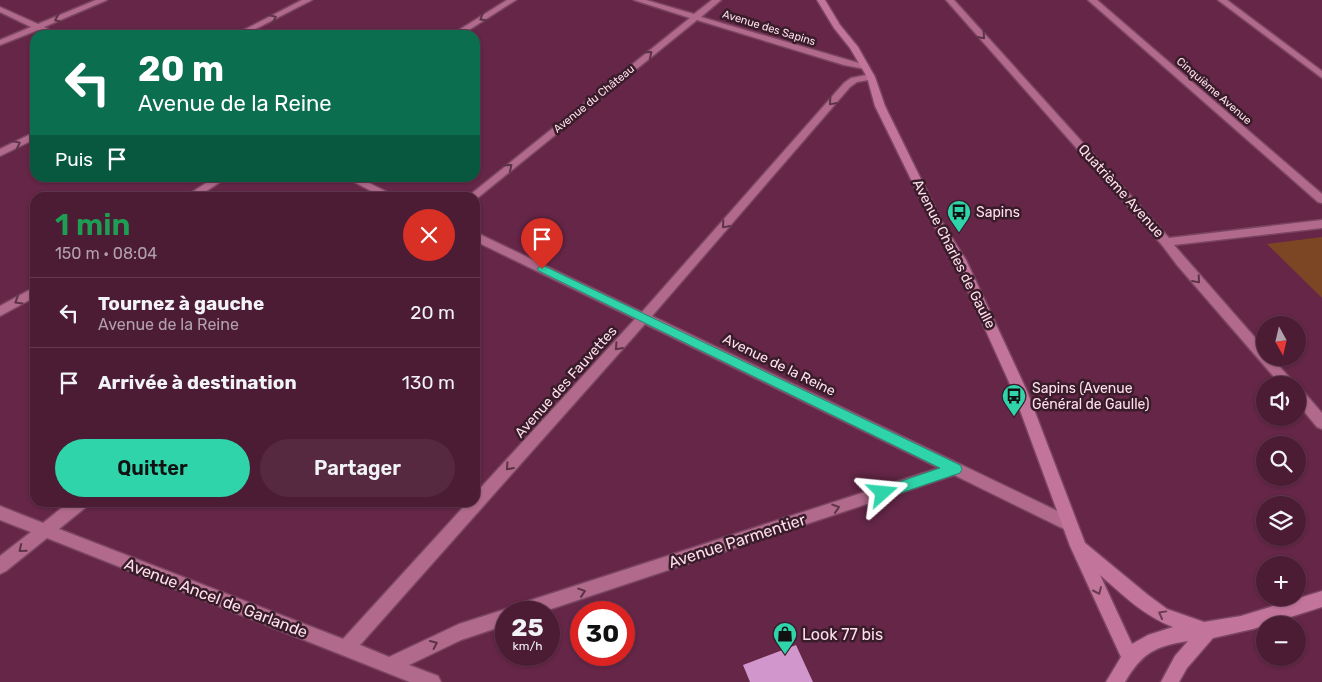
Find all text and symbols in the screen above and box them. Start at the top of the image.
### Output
street label: Avenue des Sapins [721,8,817,48]
one-way arrow [480,11,489,21]
one-way arrow [54,12,63,23]
one-way arrow [268,13,277,24]
one-way arrow [977,31,986,40]
text: 20 m [138,48,224,90]
icon: left [55,50,120,115]
one-way arrow [644,50,653,59]
street label: Cinquième Avenue [1174,55,1254,127]
street label: Avenue du Château [551,62,637,136]
text: Avenue de la Reine [138,90,332,117]
one-way arrow [829,96,837,105]
one-way arrow [12,140,21,150]
street label: Quatrième Avenue [1075,141,1168,241]
icon: arrive [103,145,131,173]
text: Puis [55,148,93,171]
one-way arrow [504,163,513,172]
street label: Avenue Charles de Gaulle [909,177,999,332]
bus stop icon: Sapins [946,199,972,233]
place label: Sapins [976,204,1020,221]
text: 1 min [55,207,130,243]
button: close [403,209,455,261]
pin [521,218,563,269]
one-way arrow [722,219,731,228]
icon: arrive [528,225,556,253]
text: 150 m · 08:04 [55,244,157,263]
one-way arrow [1191,275,1200,284]
text: Tournez à gauche [98,292,264,315]
one-way arrow [14,295,23,305]
icon: left [55,299,83,327]
text: 20 m [410,301,455,324]
text: Avenue de la Reine [98,315,239,334]
north arrow [1256,316,1306,366]
map controls [1256,316,1306,666]
street label: Avenue des Fauvettes [511,323,621,441]
street label: Avenue de la Reine [720,330,838,400]
one-way arrow [614,341,623,350]
icon: arrive [55,369,83,397]
text: Arrivée à destination [98,371,297,394]
text: 130 m [402,371,455,394]
button: sound [1256,376,1306,426]
place label: Sapins (Avenue Général de Gaulle) [1032,380,1150,413]
bus stop icon: Sapins (Avenue Général de Gaulle) [1001,383,1027,417]
button: search [1256,436,1306,486]
button: Quitter [55,439,250,497]
button: Partager [260,439,455,497]
one-way arrow [506,462,515,471]
position arrow [856,466,908,518]
button: layers [1256,496,1306,546]
one-way arrow [831,504,840,514]
street label: Avenue Parmentier [666,510,808,572]
one-way arrow [19,543,28,551]
street label: Avenue Ancel de Garlande [122,554,310,642]
button: + [1256,556,1306,606]
one-way arrow [1092,586,1103,595]
one-way arrow [577,588,586,598]
speed limit sign: 30 [570,601,635,666]
one-way arrow [1158,610,1167,620]
text: 25 [511,613,544,642]
button: − [1256,616,1306,666]
shop icon: Look 77 bis [772,621,798,655]
place label: Look 77 bis [802,625,883,644]
text: km/h [513,639,542,653]
one-way arrow [429,640,438,650]

